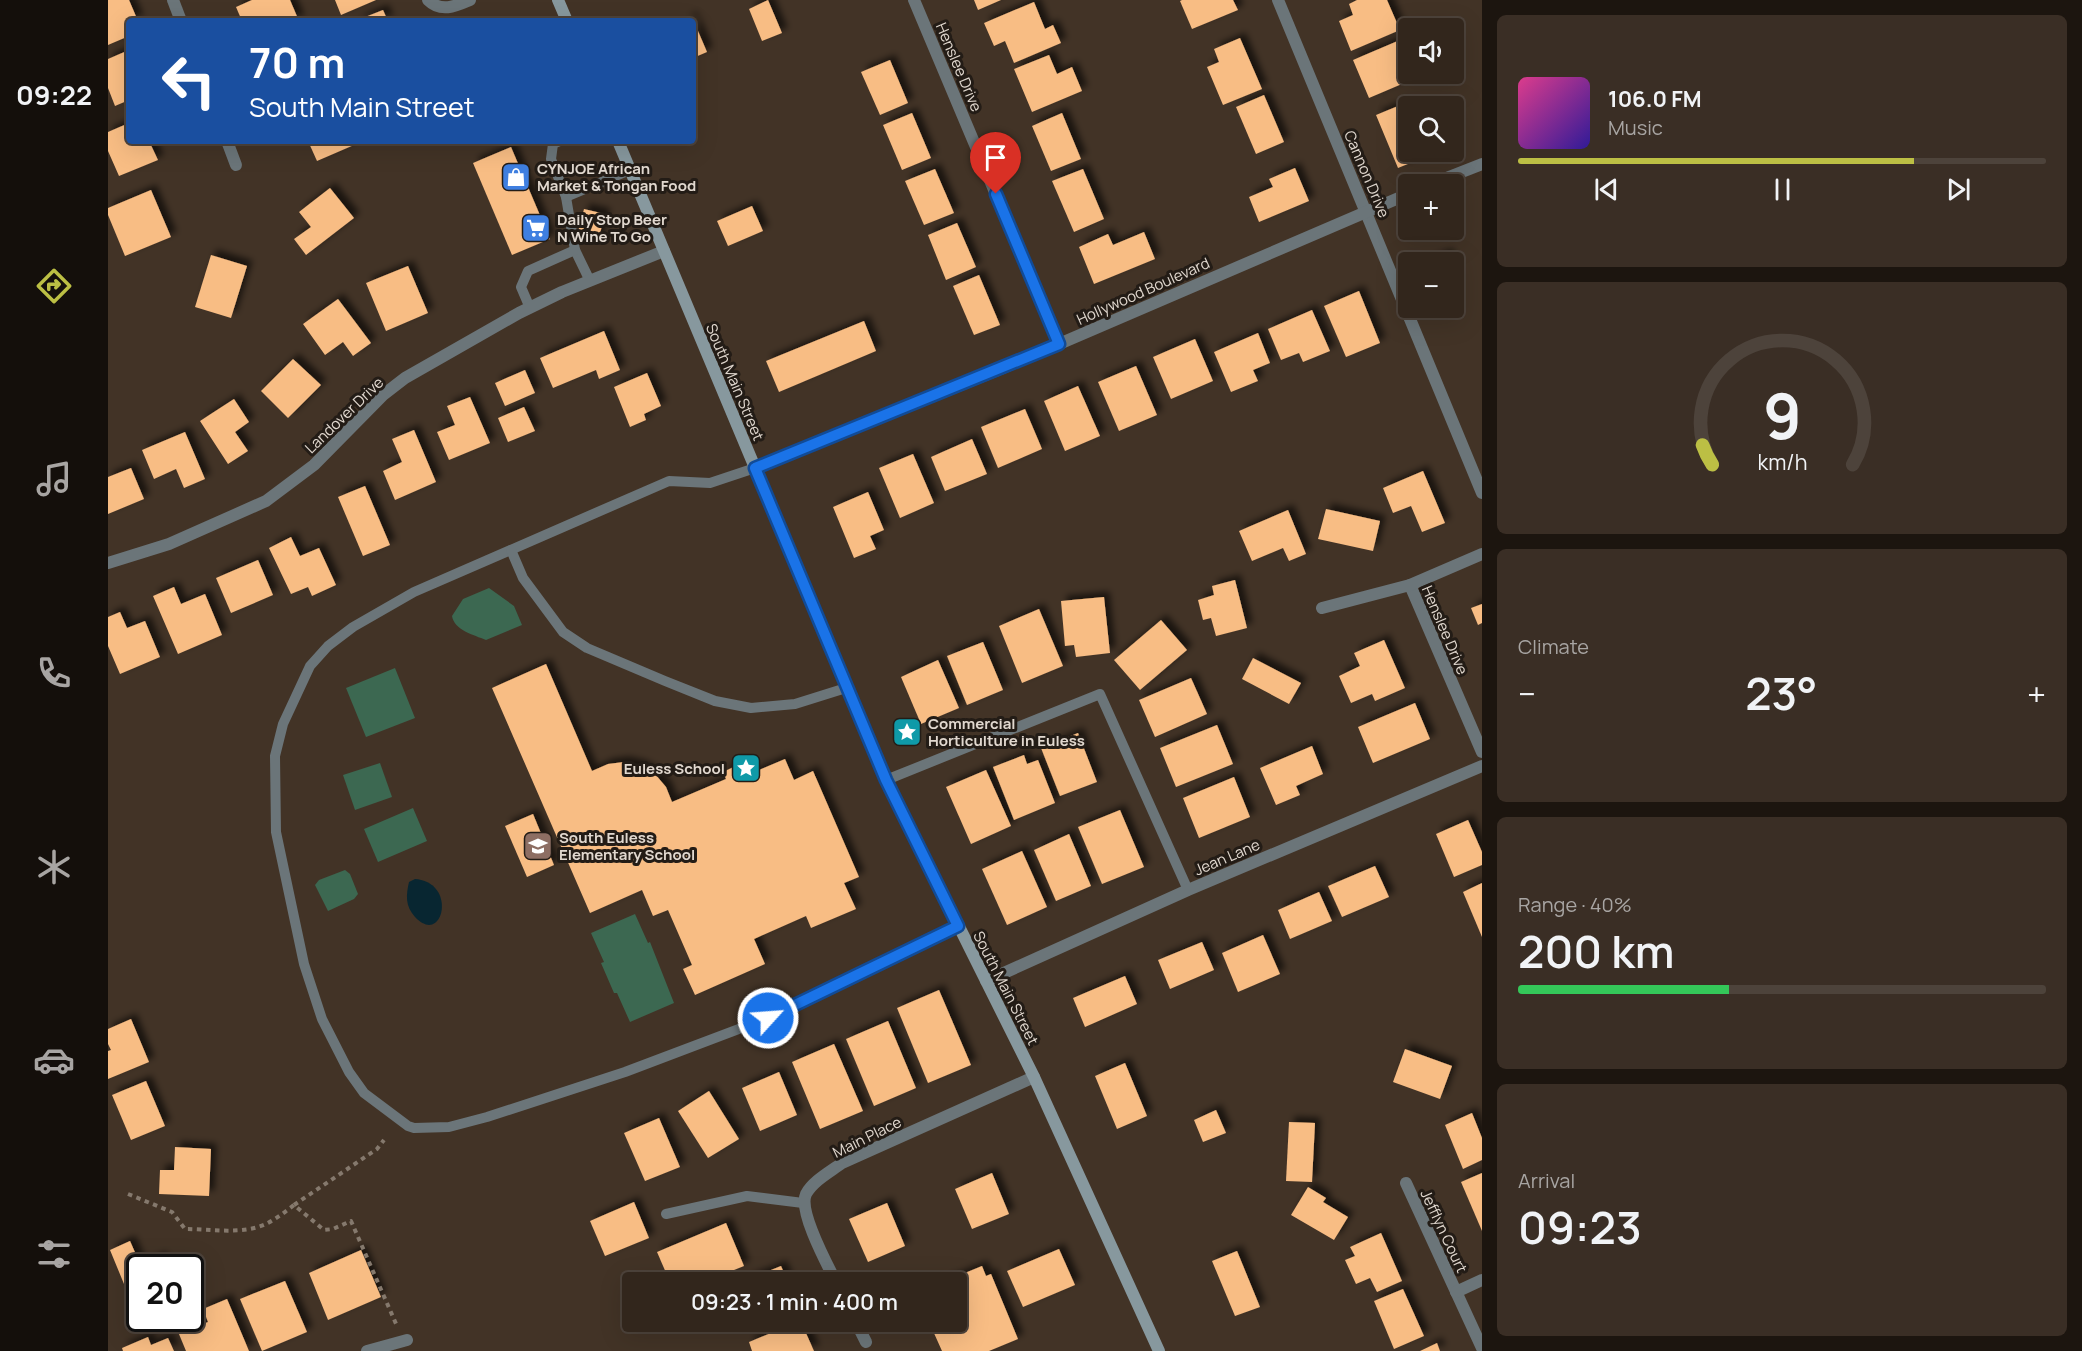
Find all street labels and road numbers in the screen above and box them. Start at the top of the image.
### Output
street label: Henslee Drive [931,19,987,115]
street label: Cannon Drive [1339,127,1395,221]
street label: Hollywood Boulevard [1073,252,1213,330]
street label: South Main Street [701,320,769,444]
street label: Landover Drive [300,372,388,458]
street label: Henslee Drive [1417,582,1473,678]
street label: Jean Lane [1191,834,1263,880]
street label: South Main Street [968,927,1044,1049]
street label: Main Place [829,1111,905,1163]
street label: Jefflyn Court [1416,1186,1472,1276]

